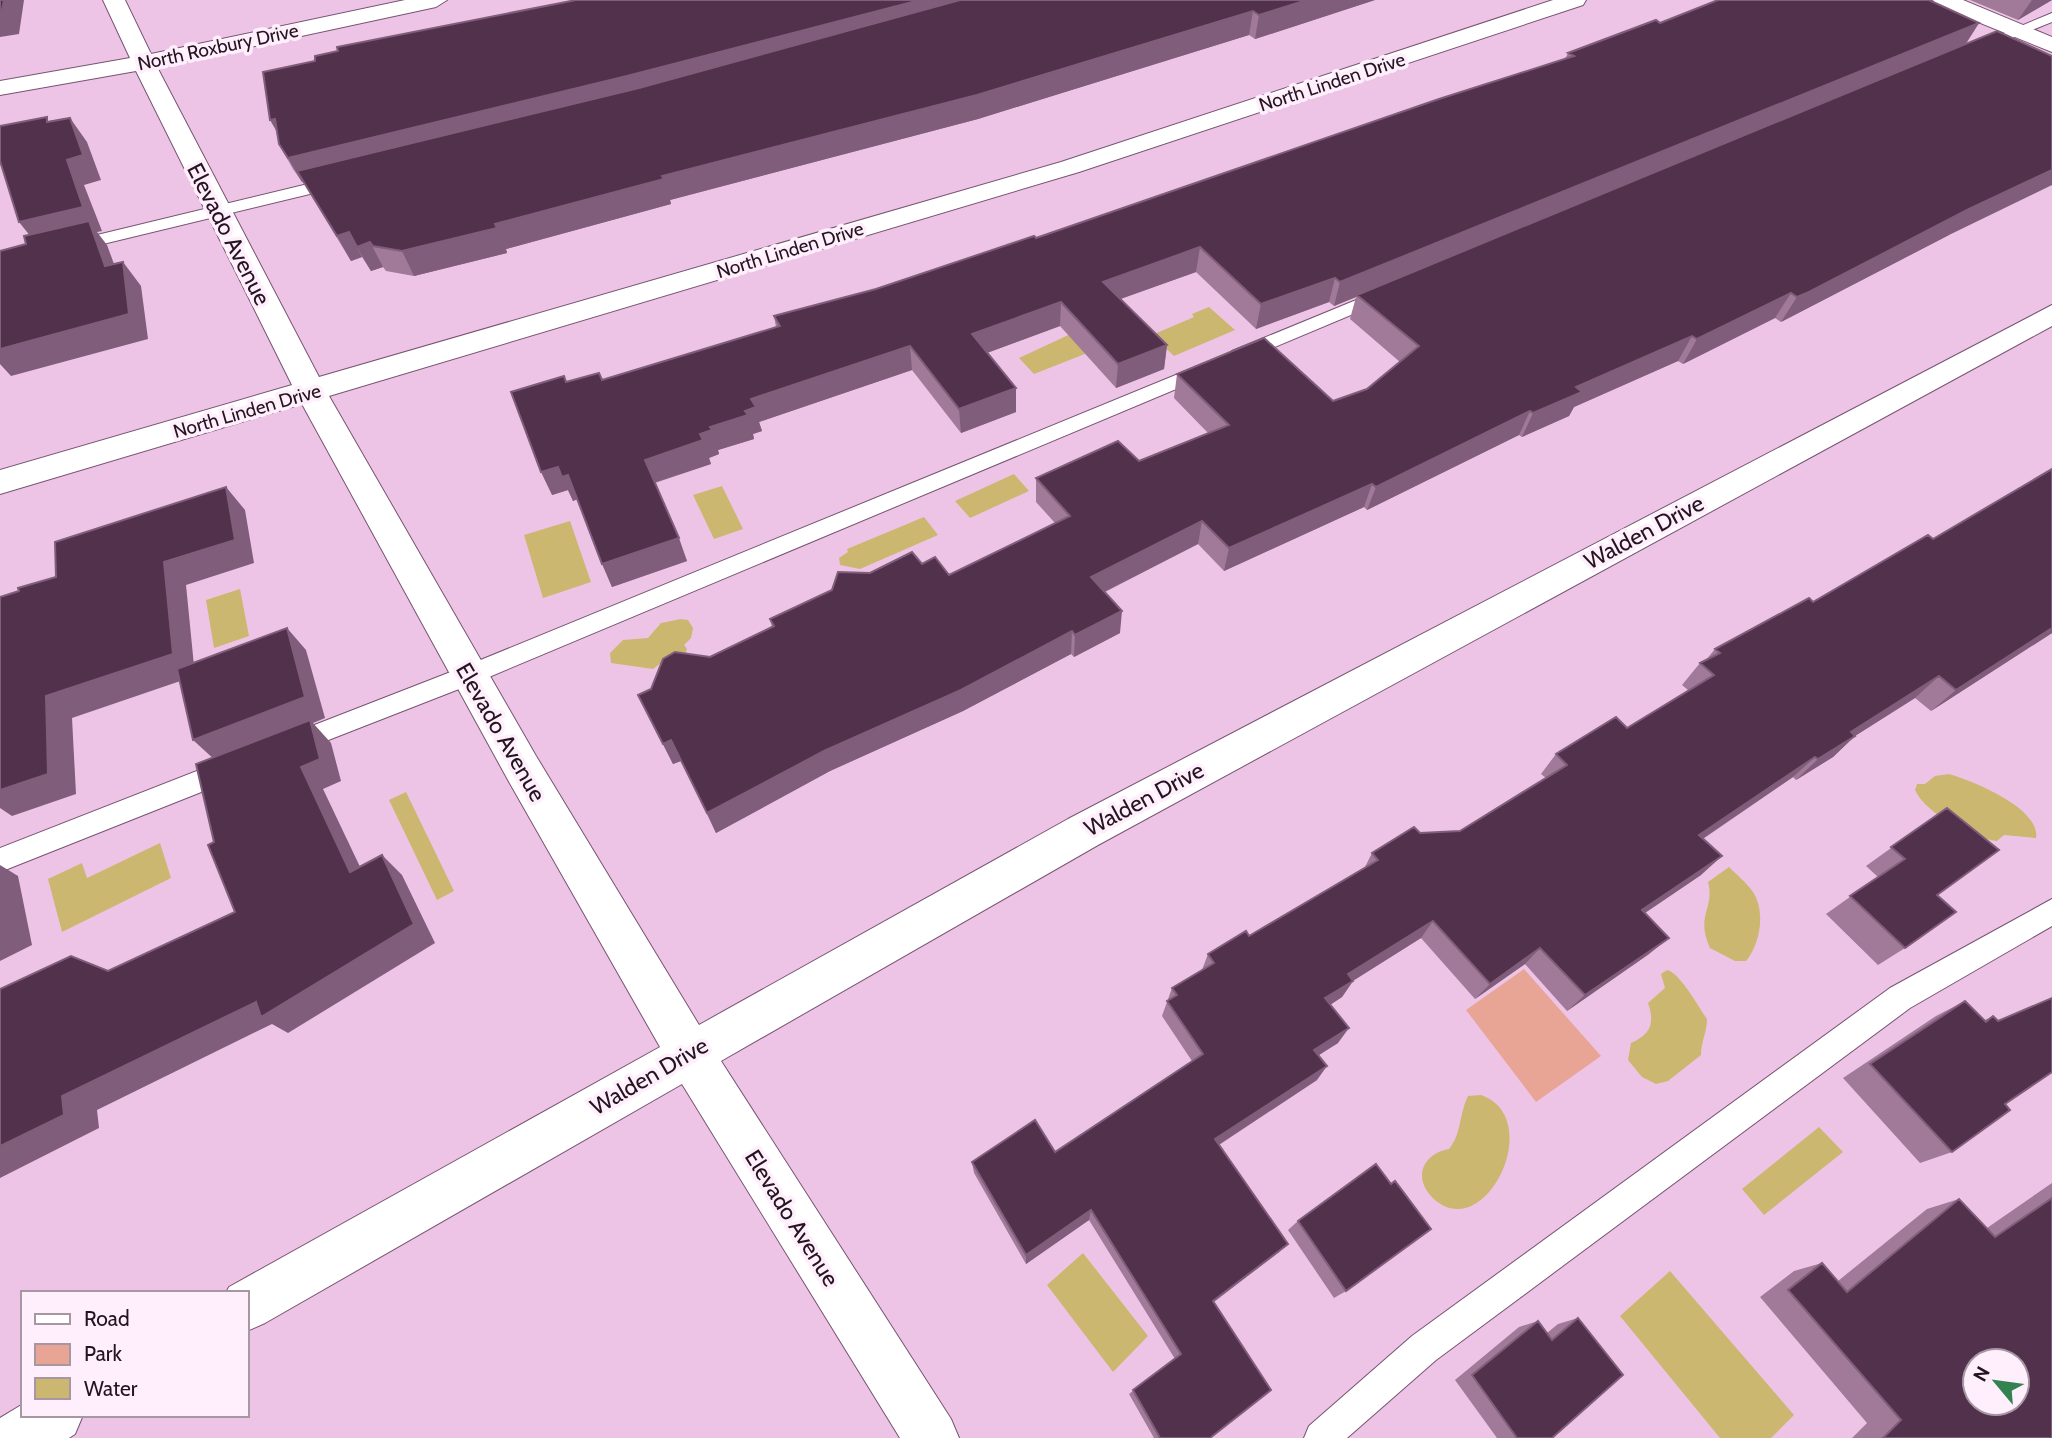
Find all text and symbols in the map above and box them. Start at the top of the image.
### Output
street label: North Roxbury Drive [136,19,301,75]
street label: North Linden Drive [1256,47,1408,116]
street label: Elevado Avenue [181,158,277,310]
street label: North Linden Drive [714,217,867,283]
street label: North Linden Drive [171,379,324,443]
street label: Walden Drive [1579,489,1709,575]
street label: Elevado Avenue [450,658,552,807]
street label: Walden Drive [1079,756,1209,842]
street label: Walden Drive [585,1031,713,1121]
street label: Elevado Avenue [739,1145,845,1292]
legend [21,1291,248,1417]
text: Road [84,1306,130,1331]
text: Park [84,1341,122,1366]
north arrow [1961,1347,2031,1417]
text: N [1968,1363,1995,1385]
text: Water [84,1376,138,1401]

